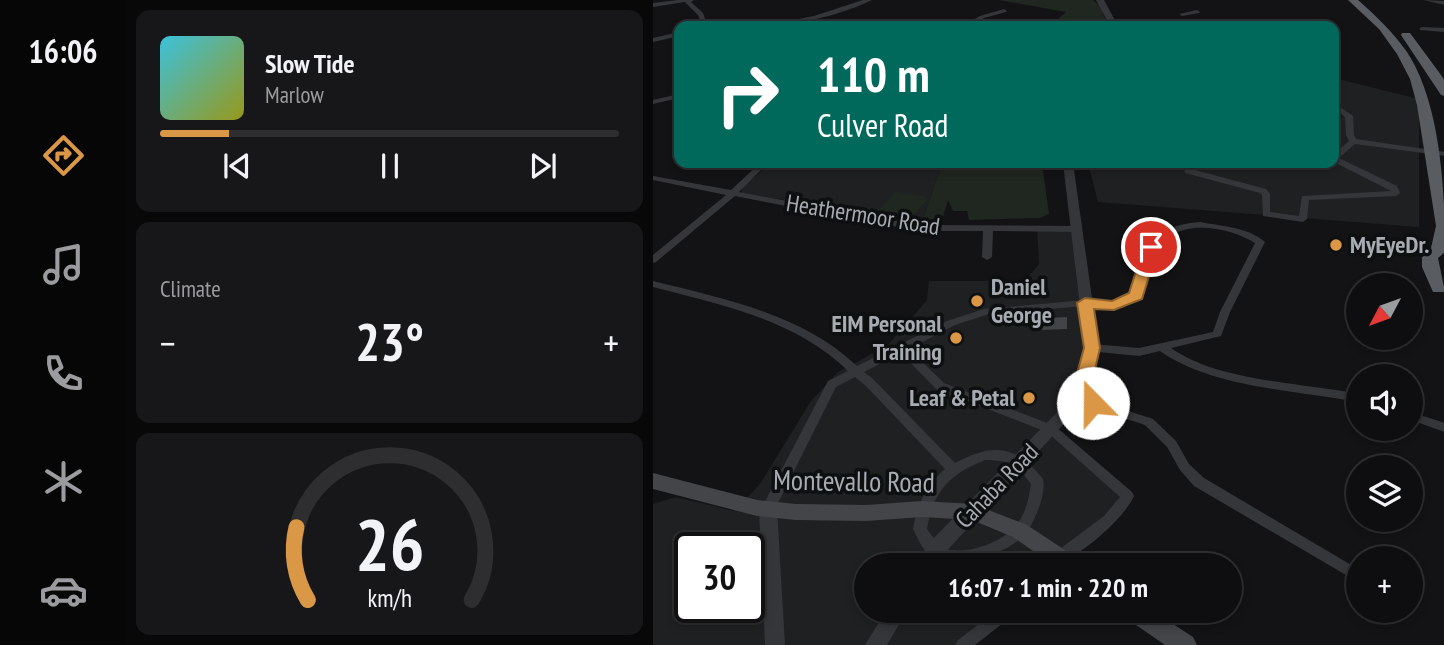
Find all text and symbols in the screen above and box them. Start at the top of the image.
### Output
text: 16:06 [28,30,98,72]
text: 110 m [817,42,930,106]
text: Slow Tide [265,47,355,80]
icon: right [702,49,793,140]
text: Marlow [265,80,324,109]
text: Culver Road [817,104,948,146]
icon: directions [39,131,88,180]
icon: previous [218,147,256,185]
icon: pause [371,147,409,185]
icon: next [524,147,562,185]
street label: Heathermoor Road [784,187,942,242]
pin [1121,217,1181,277]
icon: arrive [1132,228,1170,266]
place label: MyEyeDr. [1350,229,1429,260]
marker: MyEyeDr. [1328,237,1344,253]
icon: music [39,240,88,289]
place label: Daniel George [991,271,1052,330]
north arrow [1346,273,1423,350]
map controls [1346,273,1423,623]
text: Climate [160,274,221,303]
marker: Daniel George [969,293,985,309]
text: 23° [355,308,424,375]
place label: EIM Personal Training [831,308,942,367]
text: − [160,318,176,367]
text: + [603,318,619,367]
marker: EIM Personal Training [948,330,964,346]
icon: phone [39,349,88,398]
button: sound [1346,364,1423,441]
position arrow [1056,366,1130,440]
place label: Leaf & Petal [909,382,1015,413]
marker: Leaf & Petal [1021,390,1037,406]
street label: Cahaba Road [949,437,1045,535]
button: layers [1346,455,1423,532]
icon: climate [39,457,88,506]
street label: Montevallo Road [773,461,935,500]
text: 26 [355,497,424,591]
speed limit sign: 30 [674,532,765,623]
button: + [1346,546,1423,623]
icon: car [39,566,88,615]
text: 16:07 · 1 min · 220 m [948,571,1148,604]
text: km/h [367,582,412,614]

